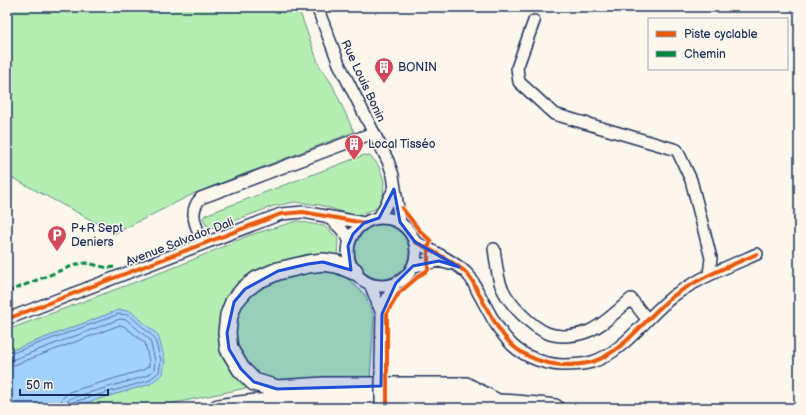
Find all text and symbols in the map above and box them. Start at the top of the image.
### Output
legend [648,18,788,70]
text: Piste cyclable [684,27,758,42]
street label: Rue Louis Bonin [337,38,389,125]
text: Chemin [684,47,726,62]
building icon: BONIN [373,56,395,84]
place label: BONIN [398,60,437,75]
building icon: Local Tisséo [343,133,365,161]
place label: Local Tisséo [368,137,436,152]
street label: Avenue Salvador Dali [124,214,236,270]
place label: P+R Sept Deniers [71,221,123,250]
parking icon: P+R Sept Deniers [46,224,68,252]
scale bar [20,371,108,397]
text: 50 m [26,378,53,393]

